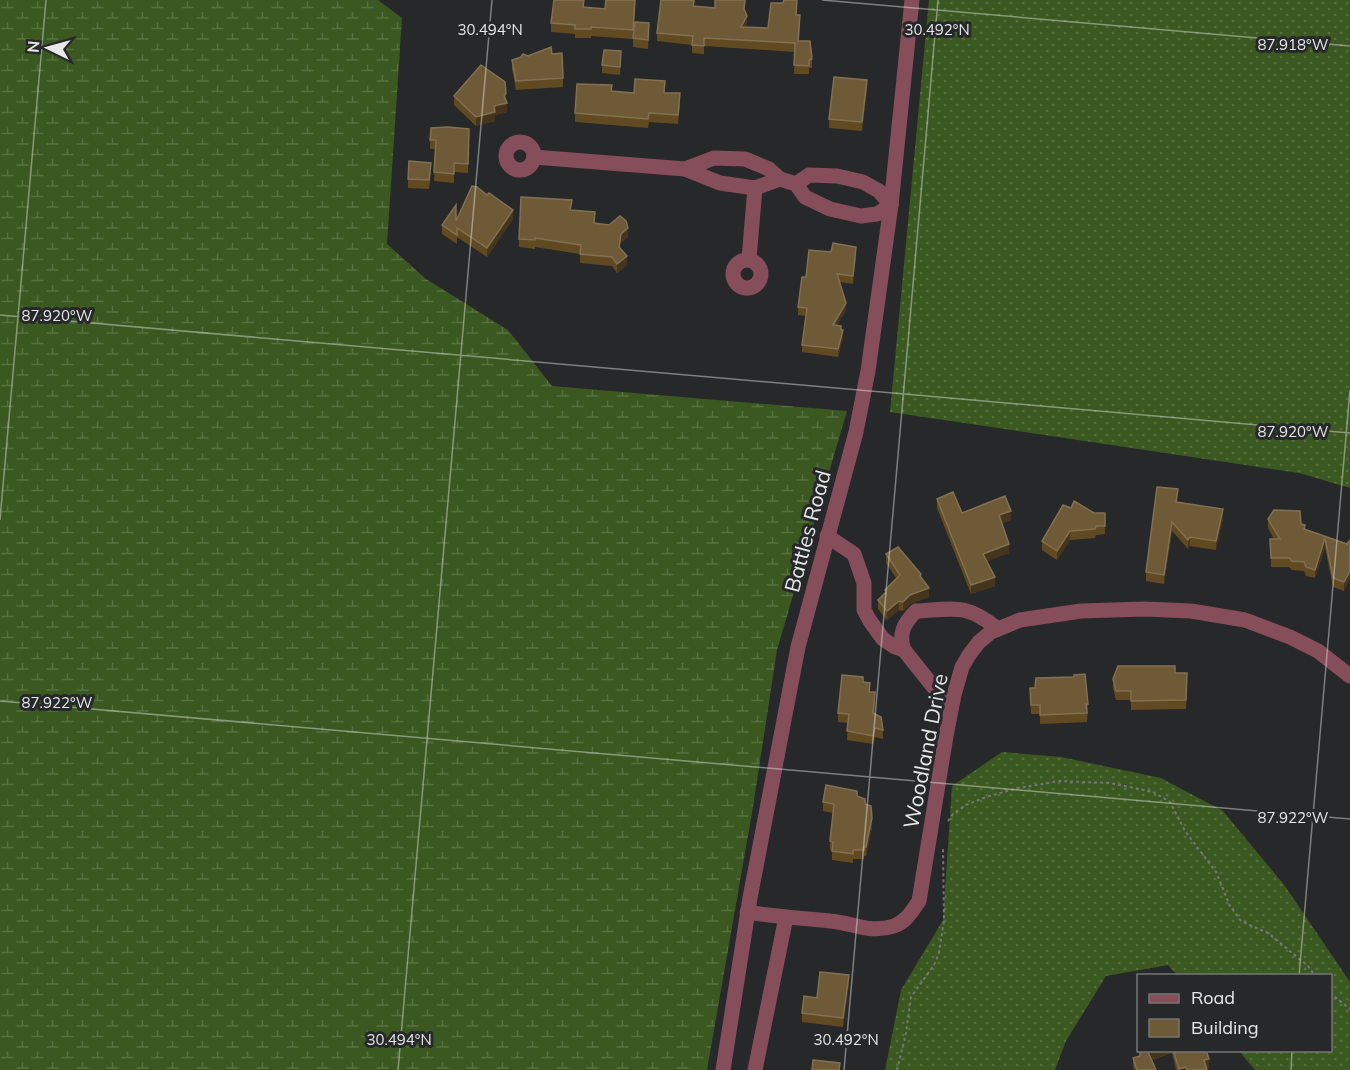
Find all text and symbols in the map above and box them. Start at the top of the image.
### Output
north arrow [18,18,78,78]
text: 30.494°N [457,20,523,39]
text: 30.492°N [904,20,970,39]
text: 87.918°W [1258,35,1329,54]
text: N [23,40,44,54]
text: 87.920°W [22,306,93,325]
text: 87.920°W [1258,422,1329,441]
street label: Battles Road [778,467,836,595]
street label: Woodland Drive [897,671,953,831]
text: 87.922°W [22,693,93,712]
text: 87.922°W [1258,808,1329,827]
legend [1137,974,1332,1052]
text: Road [1191,986,1235,1009]
text: Building [1191,1016,1259,1039]
text: 30.494°N [366,1030,432,1049]
text: 30.492°N [813,1030,879,1049]

